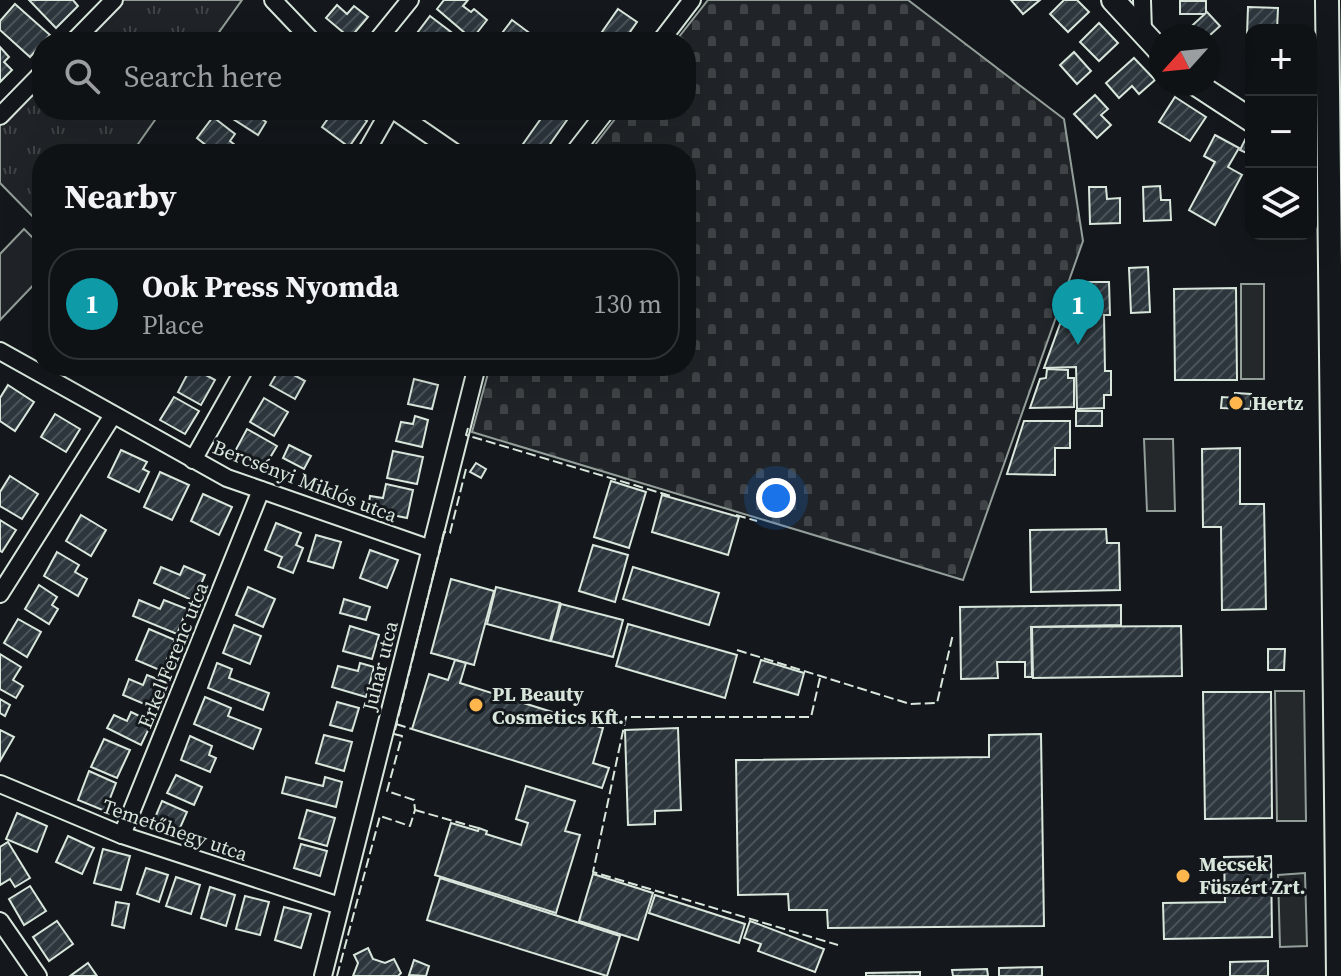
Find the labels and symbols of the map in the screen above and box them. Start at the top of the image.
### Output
north arrow [1149,24,1221,96]
pin: 1 [1052,279,1104,345]
place label: Hertz [1252,389,1303,417]
marker: Hertz [1227,394,1245,412]
street label: Bercsényi Miklós utca [209,433,402,529]
your location [756,478,796,518]
street label: Erkel Ferenc utca [131,577,215,732]
street label: Juhar utca [355,617,405,715]
place label: PL Beauty Cosmetics Kft. [492,680,624,731]
marker: PL Beauty Cosmetics Kft. [467,696,485,714]
street label: Temetőhegy utca [99,792,252,868]
place label: Mecsek Füszért Zrt. [1199,850,1306,901]
marker: Mecsek Füszért Zrt. [1174,867,1192,885]

